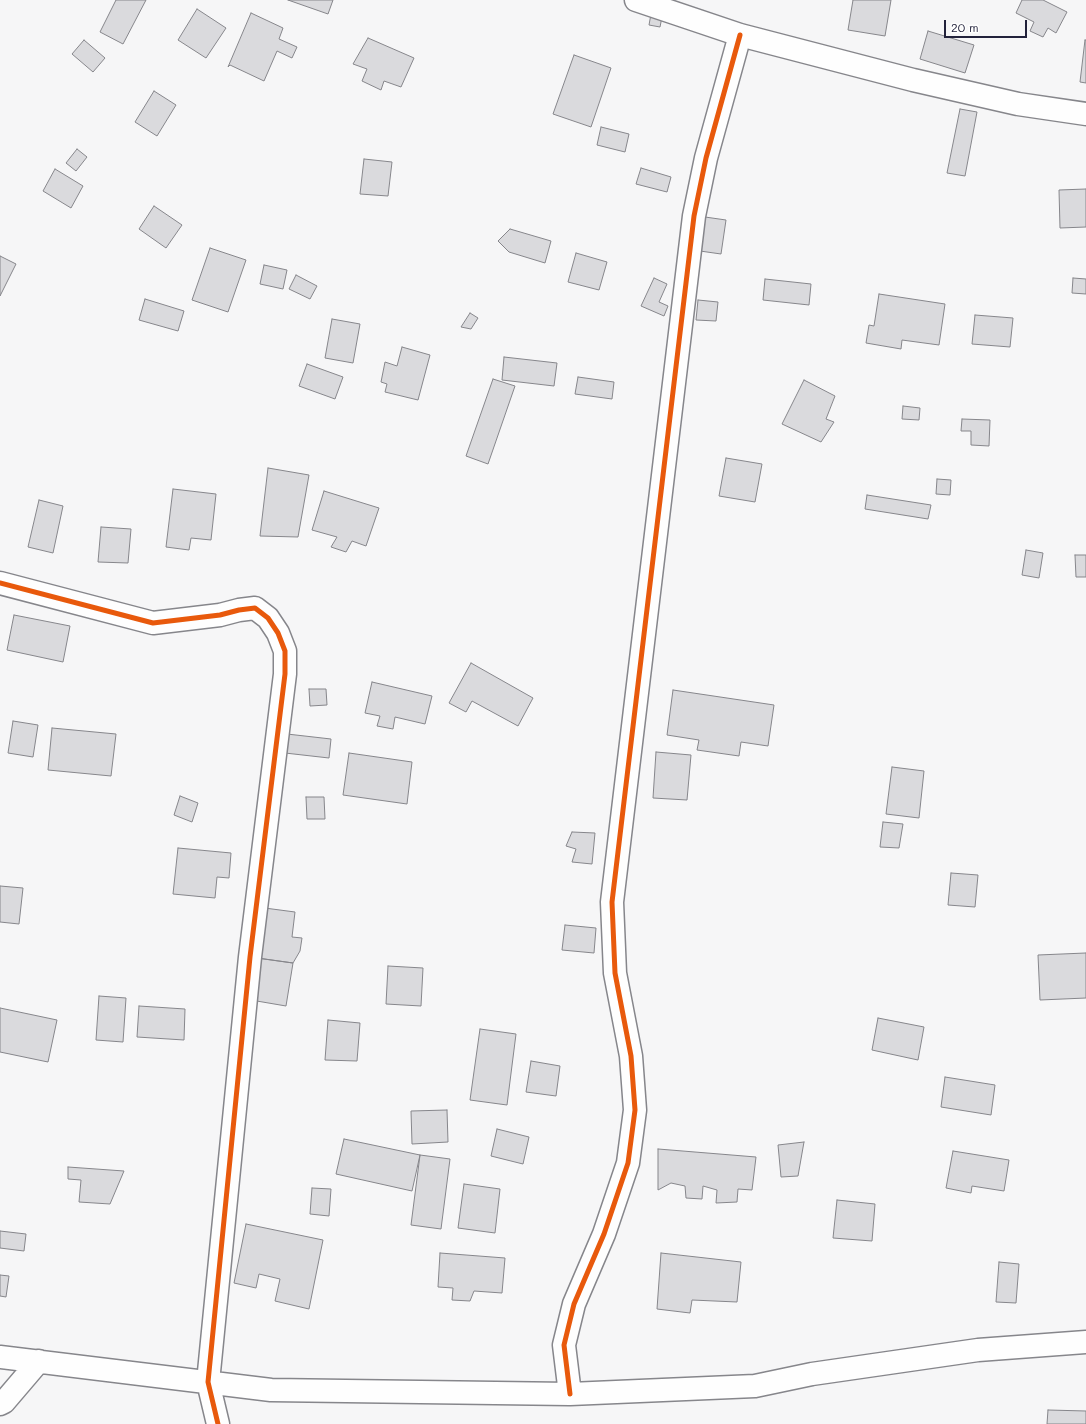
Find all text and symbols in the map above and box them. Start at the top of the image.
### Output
scale bar [946,12,1029,38]
text: 20 m [951,19,979,35]

